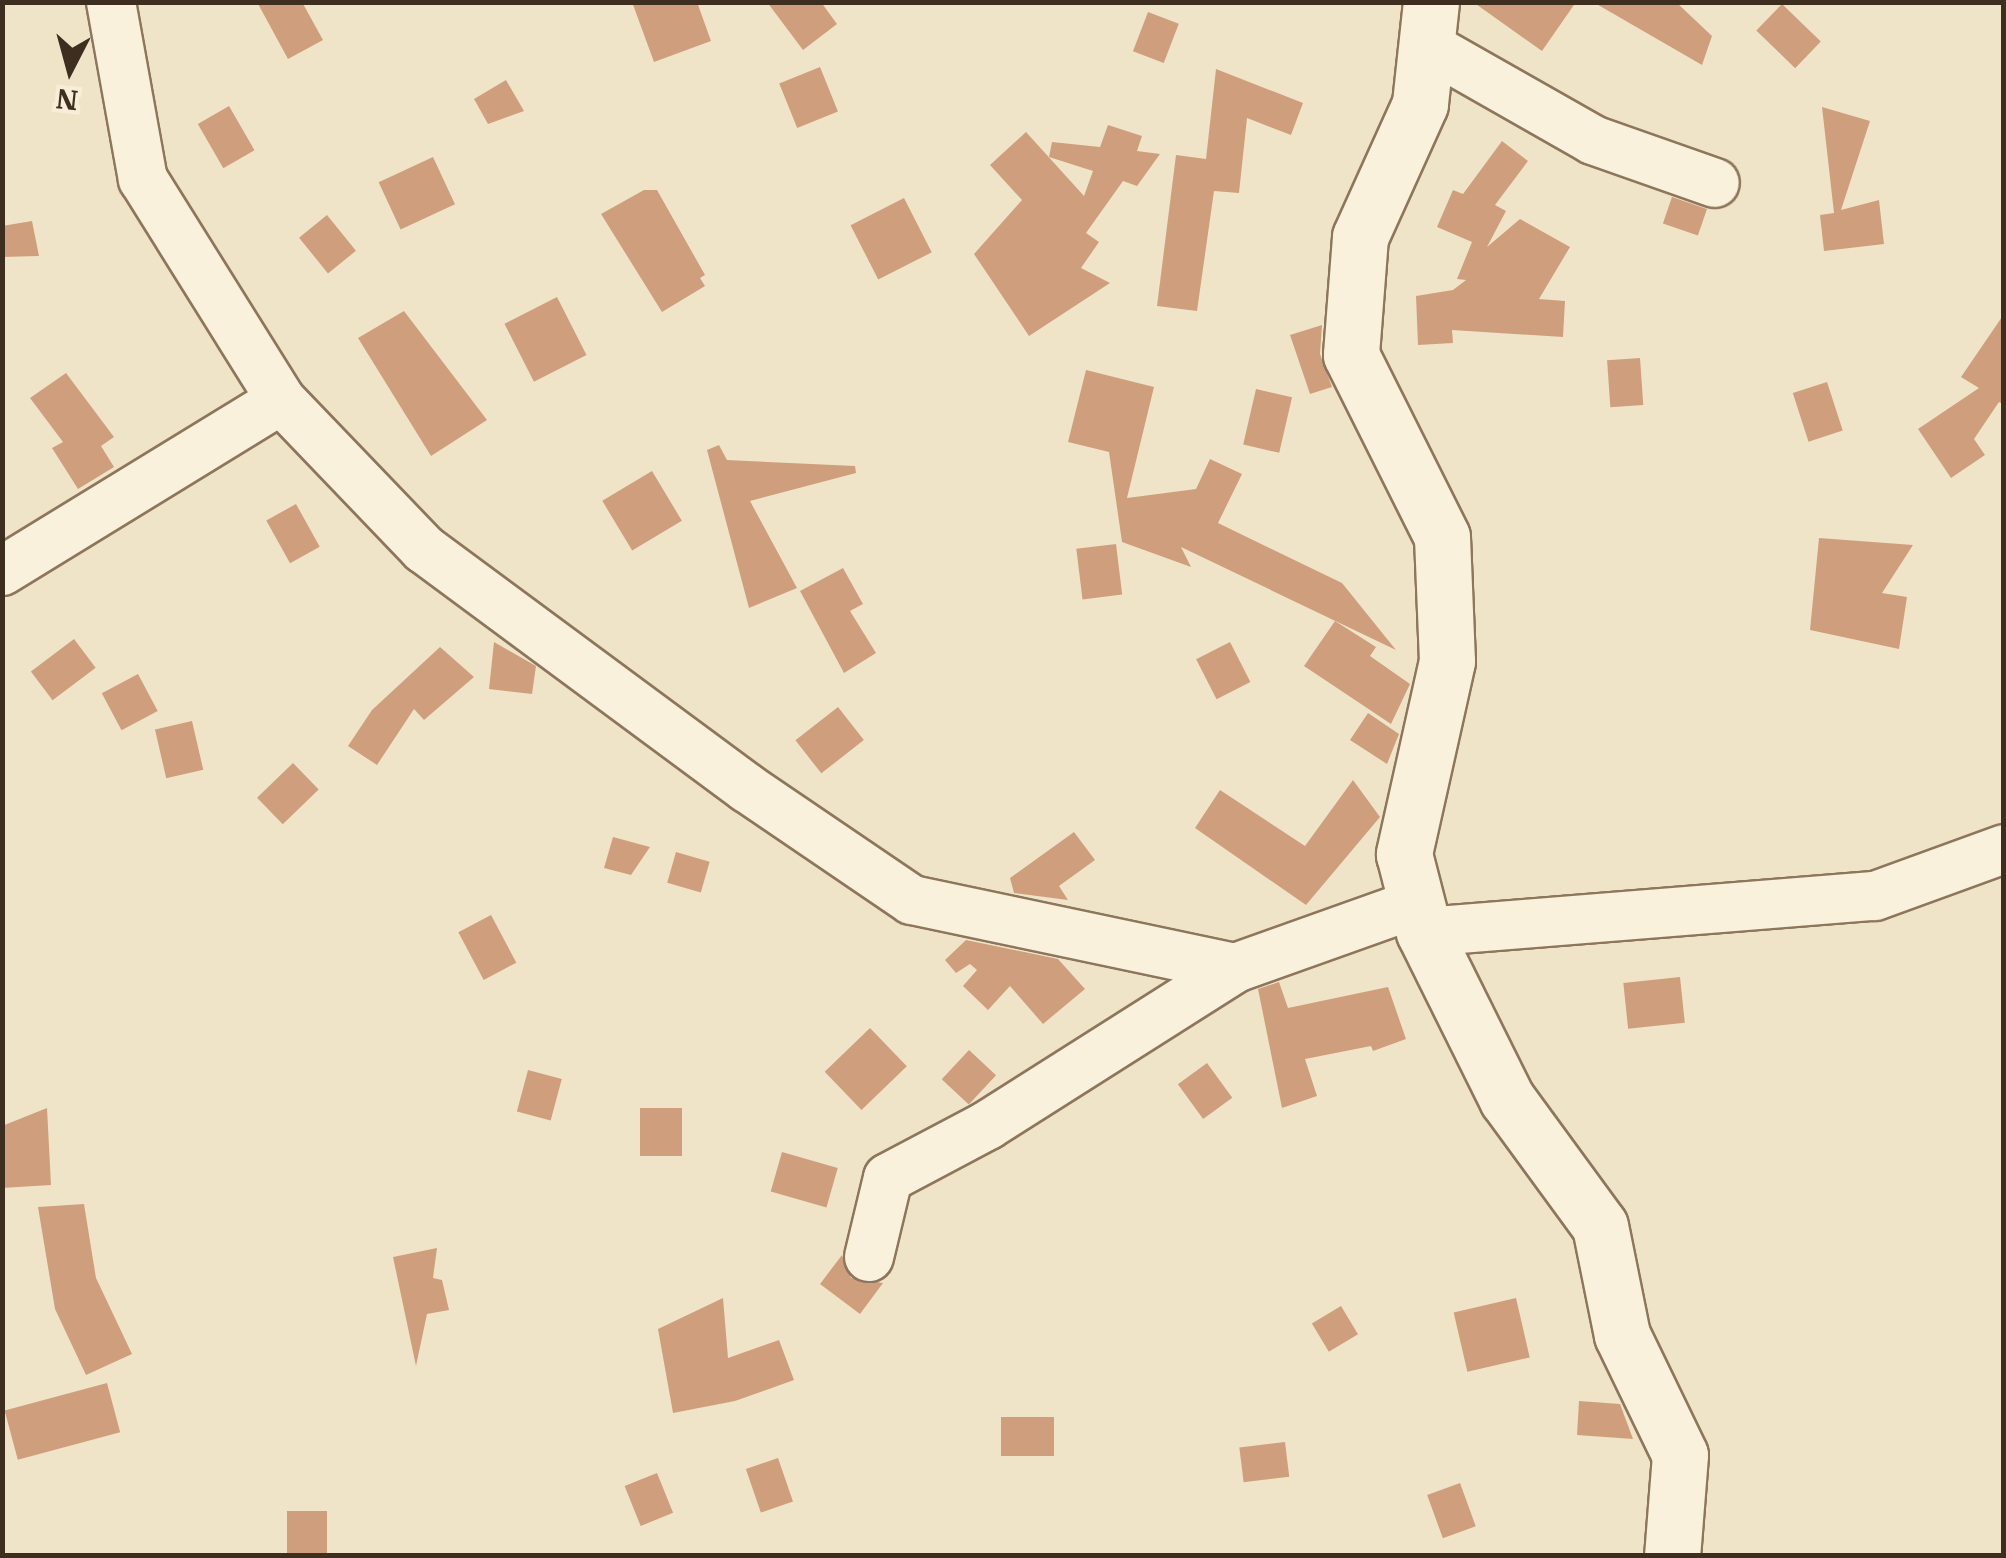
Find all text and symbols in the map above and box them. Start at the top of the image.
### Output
north arrow [20,20,120,120]
text: N [54,81,80,120]

